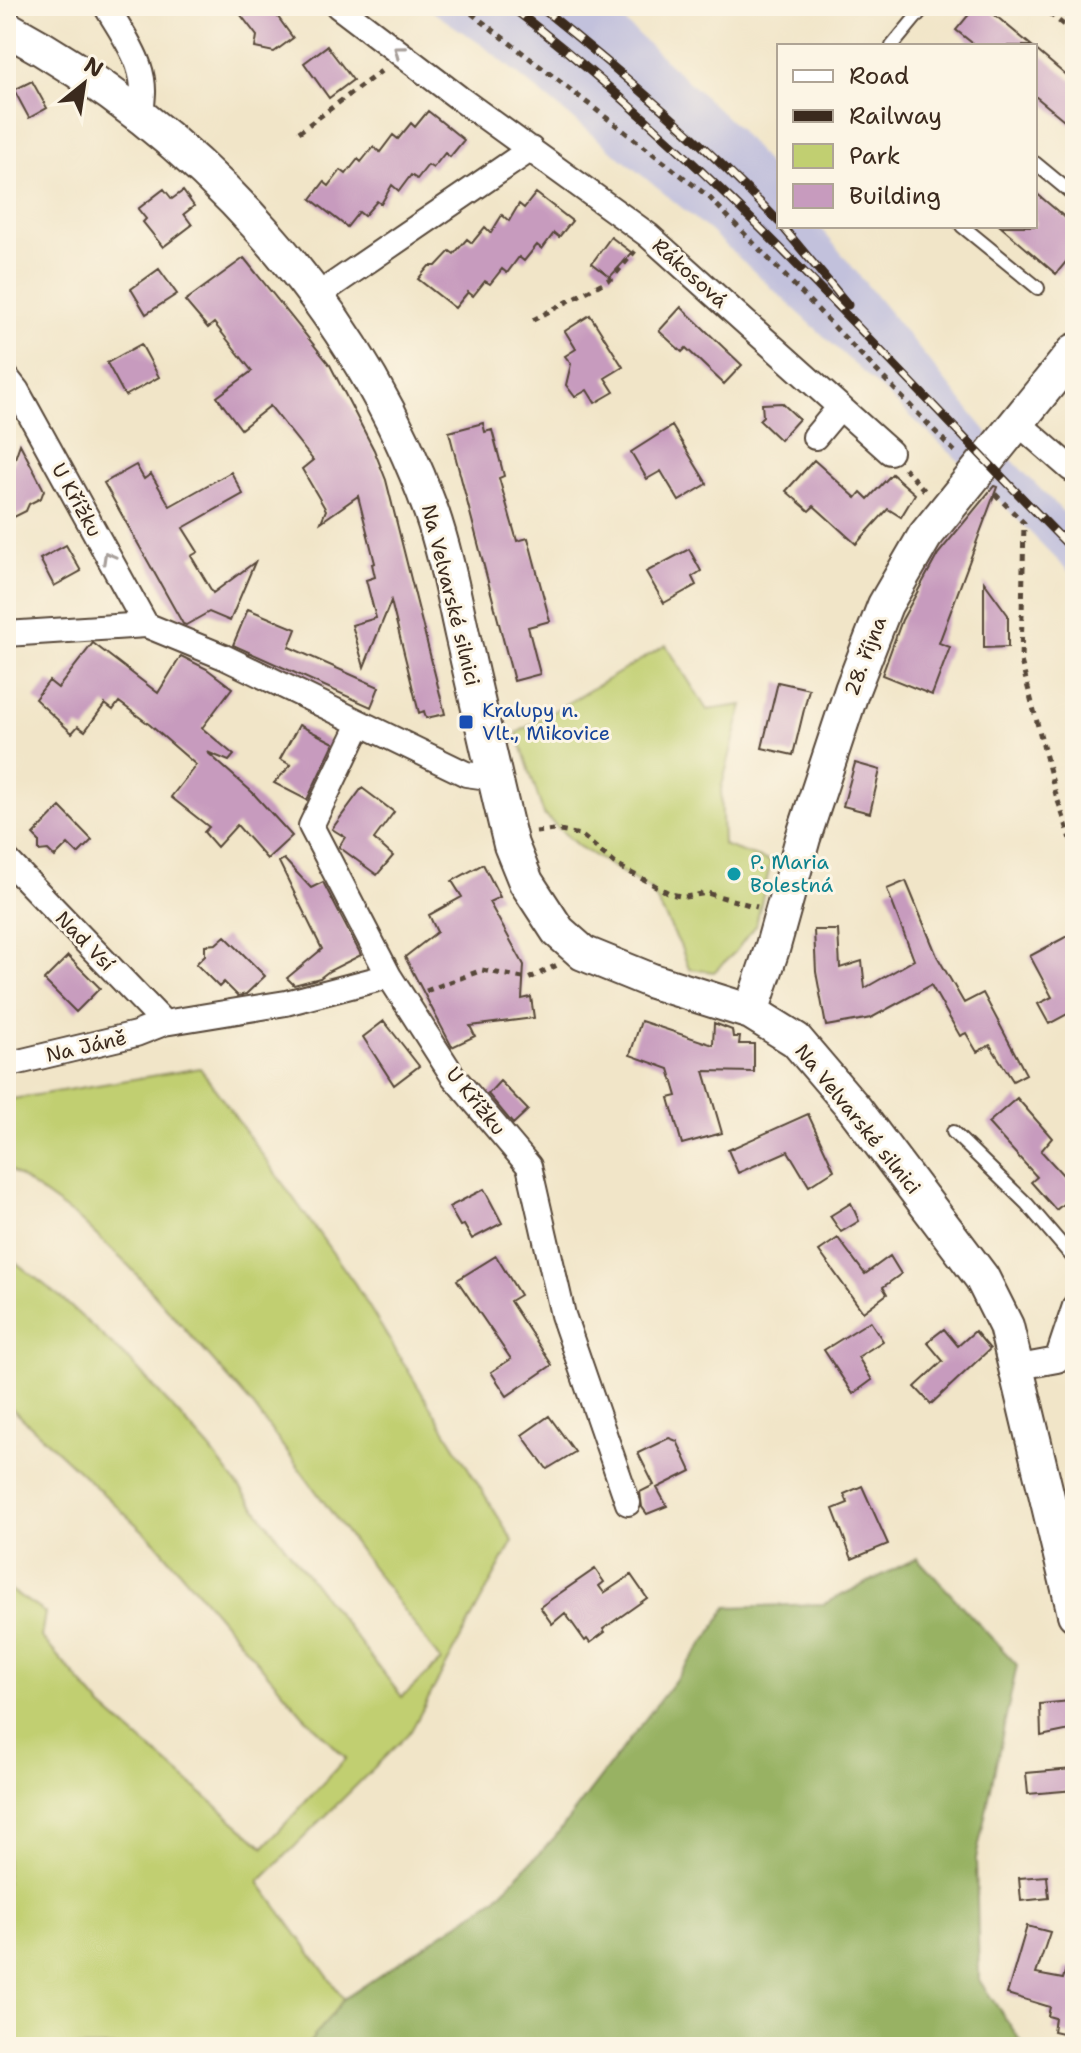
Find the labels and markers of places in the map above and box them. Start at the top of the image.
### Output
place label: Kralupy n. Vlt., Mikovice [482,697,610,746]
marker: Kralupy n. Vlt., Mikovice [457,713,475,731]
place label: P. Maria Bolestná [750,849,834,898]
marker: P. Maria Bolestná [725,865,743,883]

